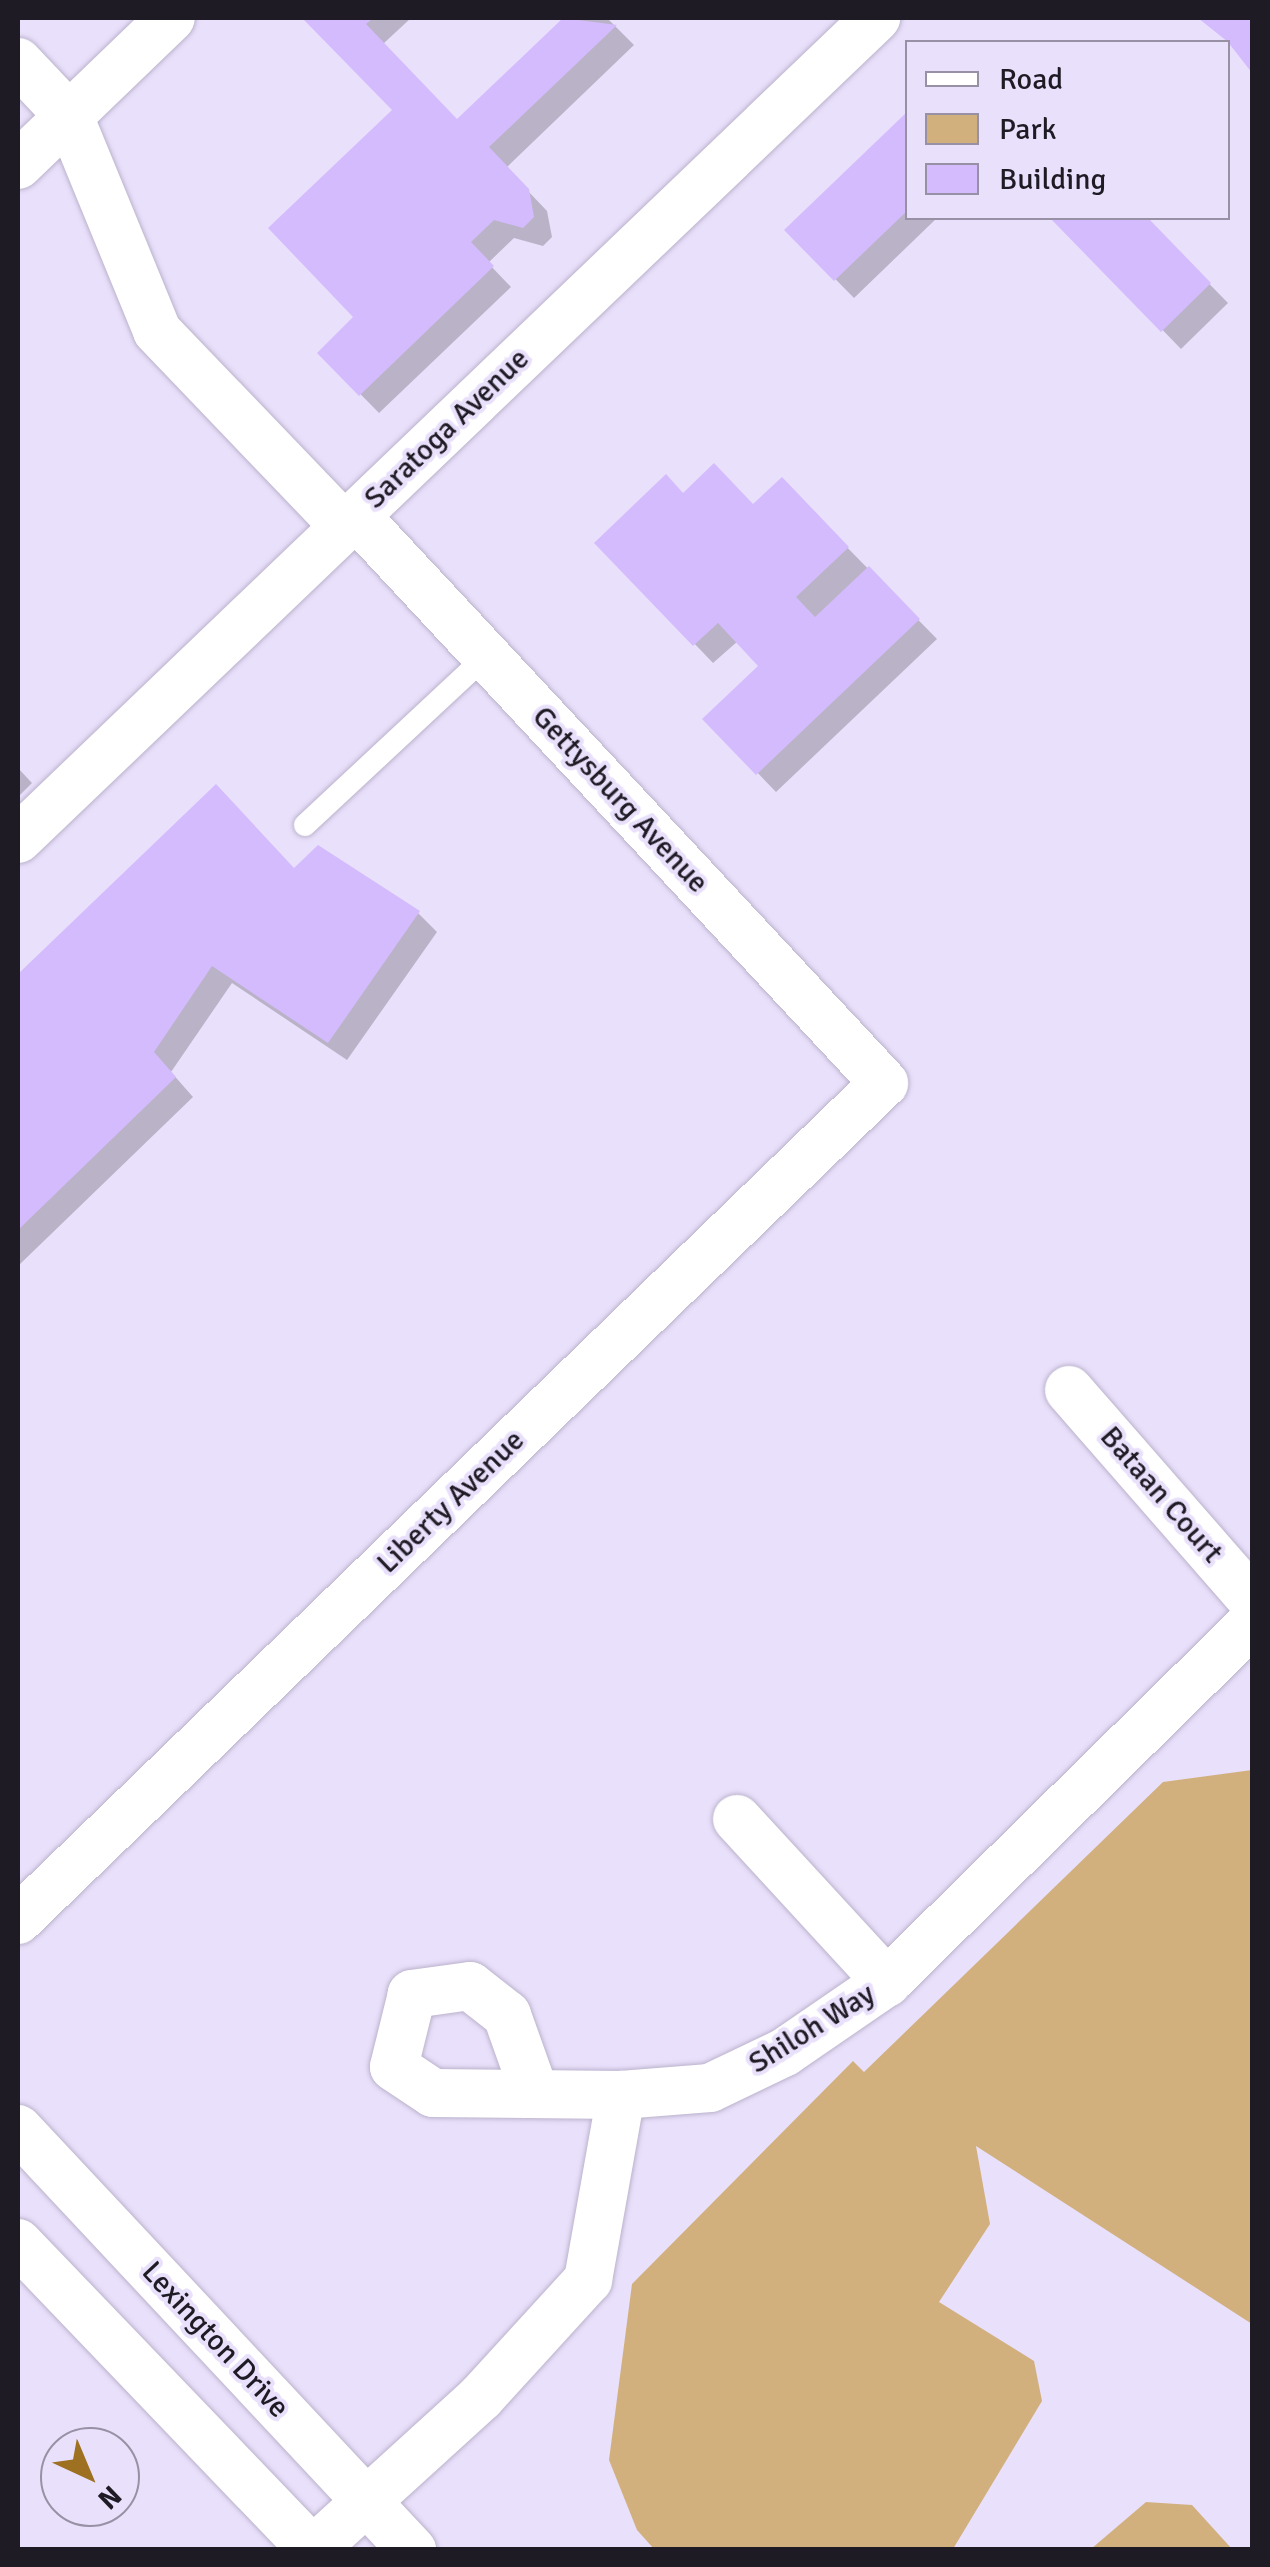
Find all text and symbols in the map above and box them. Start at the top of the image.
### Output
legend [905,40,1230,220]
text: Road [999,61,1063,98]
text: Park [999,111,1057,148]
text: Building [999,161,1106,198]
street label: Saratoga Avenue [357,341,537,517]
street label: Gettysburg Avenue [524,699,716,901]
street label: Bataan Court [1092,1419,1230,1571]
street label: Liberty Avenue [370,1423,532,1581]
street label: Shiloh Way [742,1976,882,2082]
street label: Lexington Drive [134,2255,296,2425]
north arrow [40,2427,140,2527]
text: N [91,2478,128,2516]

